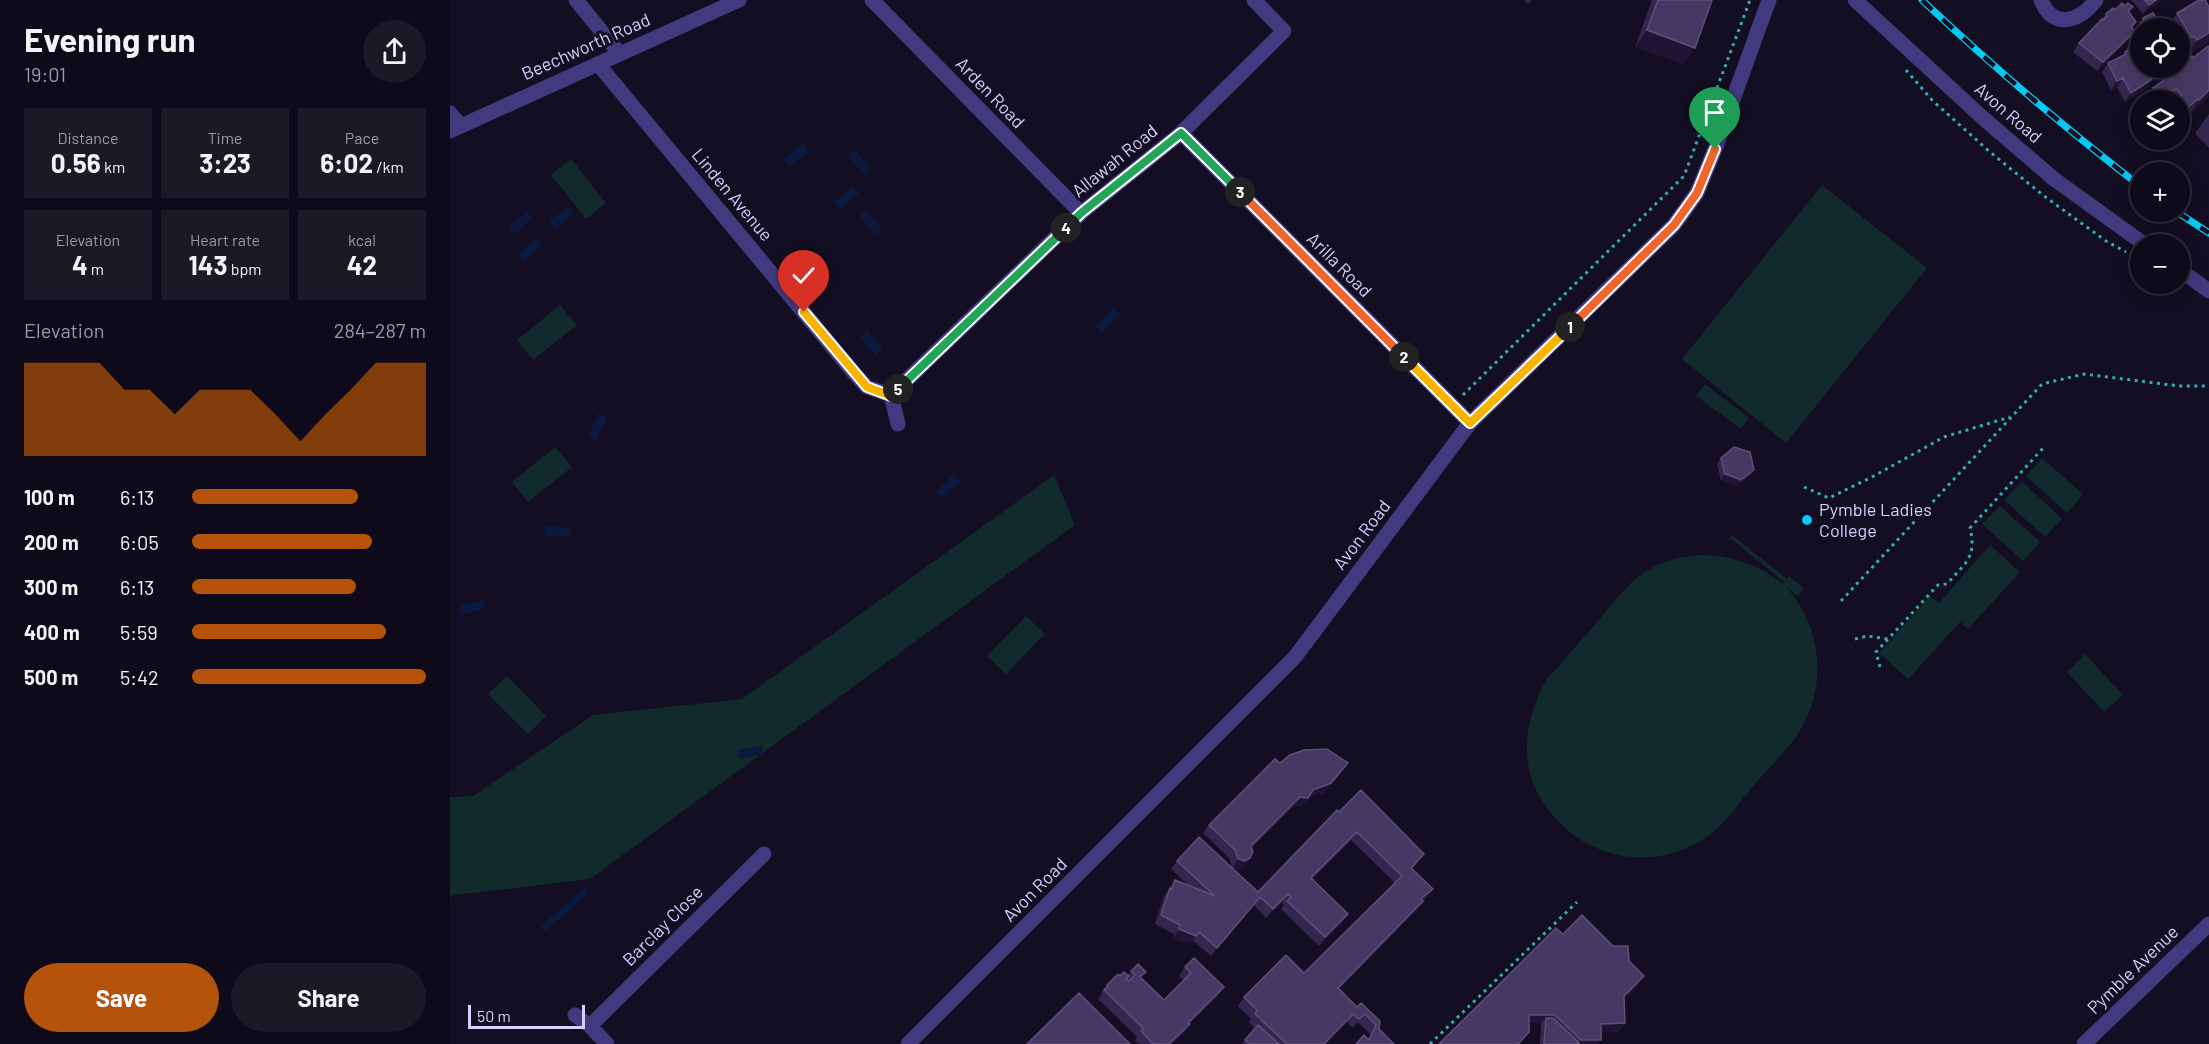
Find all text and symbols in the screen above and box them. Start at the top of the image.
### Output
street label: Beechworth Road [518,8,653,84]
map controls [2130,18,2190,294]
button: locate [2130,18,2190,78]
text: Evening run [24,19,196,59]
button: share [363,20,426,83]
street label: Arden Road [952,52,1030,132]
text: 19:01 [24,62,66,86]
street label: Avon Road [1971,77,2047,147]
pin [1689,87,1740,149]
button: layers [2130,90,2190,150]
icon: arrive [1698,96,1731,129]
street label: Allawah Road [1067,119,1161,201]
text: Distance [58,128,118,147]
text: Time [208,128,242,147]
text: Pace [345,128,379,147]
street label: Linden Avenue [688,143,778,245]
text: 0.56 [51,147,101,178]
text: 3:23 [199,147,251,178]
text: 6:02 [320,147,373,178]
text: km [101,157,125,176]
text: /km [373,157,404,176]
button: + [2130,162,2190,222]
pin: 3 [1225,177,1255,207]
text: 3 [1236,182,1244,201]
pin: 4 [1051,213,1081,243]
text: 4 [1061,218,1071,237]
street label: Arilla Road [1303,227,1377,301]
text: Elevation [56,230,120,249]
text: Heart rate [190,230,260,249]
text: kcal [348,230,376,249]
button: − [2130,234,2190,294]
text: 4 [72,249,88,280]
text: 143 [189,249,227,280]
text: 42 [347,249,377,280]
pin [778,250,829,312]
text: m [88,259,104,278]
text: bpm [227,259,262,278]
icon: check [787,259,820,292]
pin: 1 [1555,312,1585,342]
text: 1 [1567,317,1573,336]
text: Elevation [24,318,105,342]
text: 284–287 m [334,318,426,342]
pin: 2 [1389,342,1419,372]
text: 2 [1400,347,1408,366]
pin: 5 [883,374,913,404]
text: 5 [894,379,902,398]
text: 100 m [24,485,75,509]
text: 6:13 [120,485,154,509]
street label: Avon Road [1328,495,1395,574]
place label: Pymble Ladies College [1819,498,1932,541]
marker: Pymble Ladies College [1800,513,1814,527]
text: 200 m [24,530,79,554]
text: 6:05 [120,530,159,554]
text: 300 m [24,575,78,599]
text: 6:13 [120,575,154,599]
text: 400 m [24,620,80,644]
text: 5:59 [120,620,158,644]
text: 500 m [24,665,78,689]
text: 5:42 [120,665,159,689]
street label: Avon Road [998,853,1071,926]
street label: Barclay Close [618,881,707,970]
street label: Pymble Avenue [2082,920,2182,1018]
button: Save [24,963,219,1032]
button: Share [231,963,426,1032]
scale bar [468,1002,585,1030]
text: 50 m [477,1006,511,1025]

